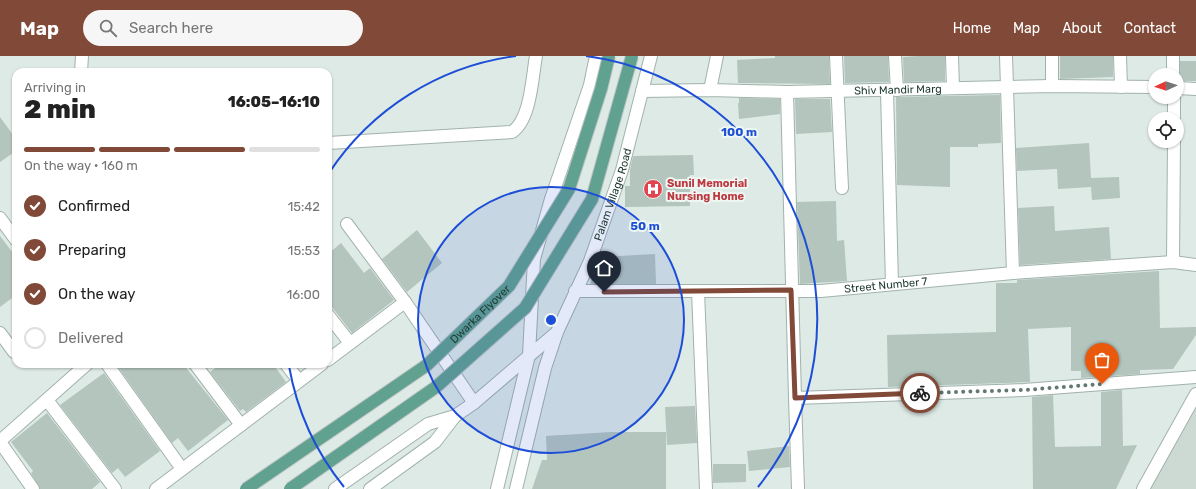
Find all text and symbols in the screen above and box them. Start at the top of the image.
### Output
search box [83,10,363,46]
text: Map [20,17,59,40]
icon: search [97,17,119,39]
text: Search here [129,19,213,37]
text: Home [953,20,991,37]
text: Map [1013,20,1040,37]
text: About [1062,20,1102,37]
text: Contact [1124,20,1176,37]
north arrow [1148,68,1184,104]
map controls [1148,68,1184,148]
text: Arriving in [24,80,86,95]
street label: Shiv Mandir Marg [854,82,942,97]
text: 16:05–16:10 [228,93,320,111]
text: 2 min [24,94,96,125]
button: locate [1148,112,1184,148]
text: 100 m [721,125,757,139]
street label: Palam Village Road [592,147,634,243]
text: On the way · 160 m [24,158,138,173]
place label: Sunil Memorial Nursing Home [667,177,747,203]
hospital icon: Sunil Memorial Nursing Home [642,178,664,200]
icon: check [24,195,46,217]
text: Confirmed [58,197,130,215]
text: 15:42 [288,199,320,214]
text: 50 m [630,219,660,233]
icon: check [24,239,46,261]
text: Preparing [58,241,126,259]
text: 15:53 [288,243,320,258]
pin [587,251,621,292]
icon: home [593,257,615,279]
street label: Street Number 7 [844,275,928,296]
street label: Dwarka Flyover [448,282,514,346]
icon: check [24,283,46,305]
text: On the way [58,285,136,303]
text: 16:00 [287,287,320,302]
centre of rings [544,313,558,327]
text: Delivered [58,329,123,347]
pin [1085,343,1119,384]
icon: bag [1091,349,1113,371]
courier [900,373,940,413]
icon: bike [909,382,931,404]

